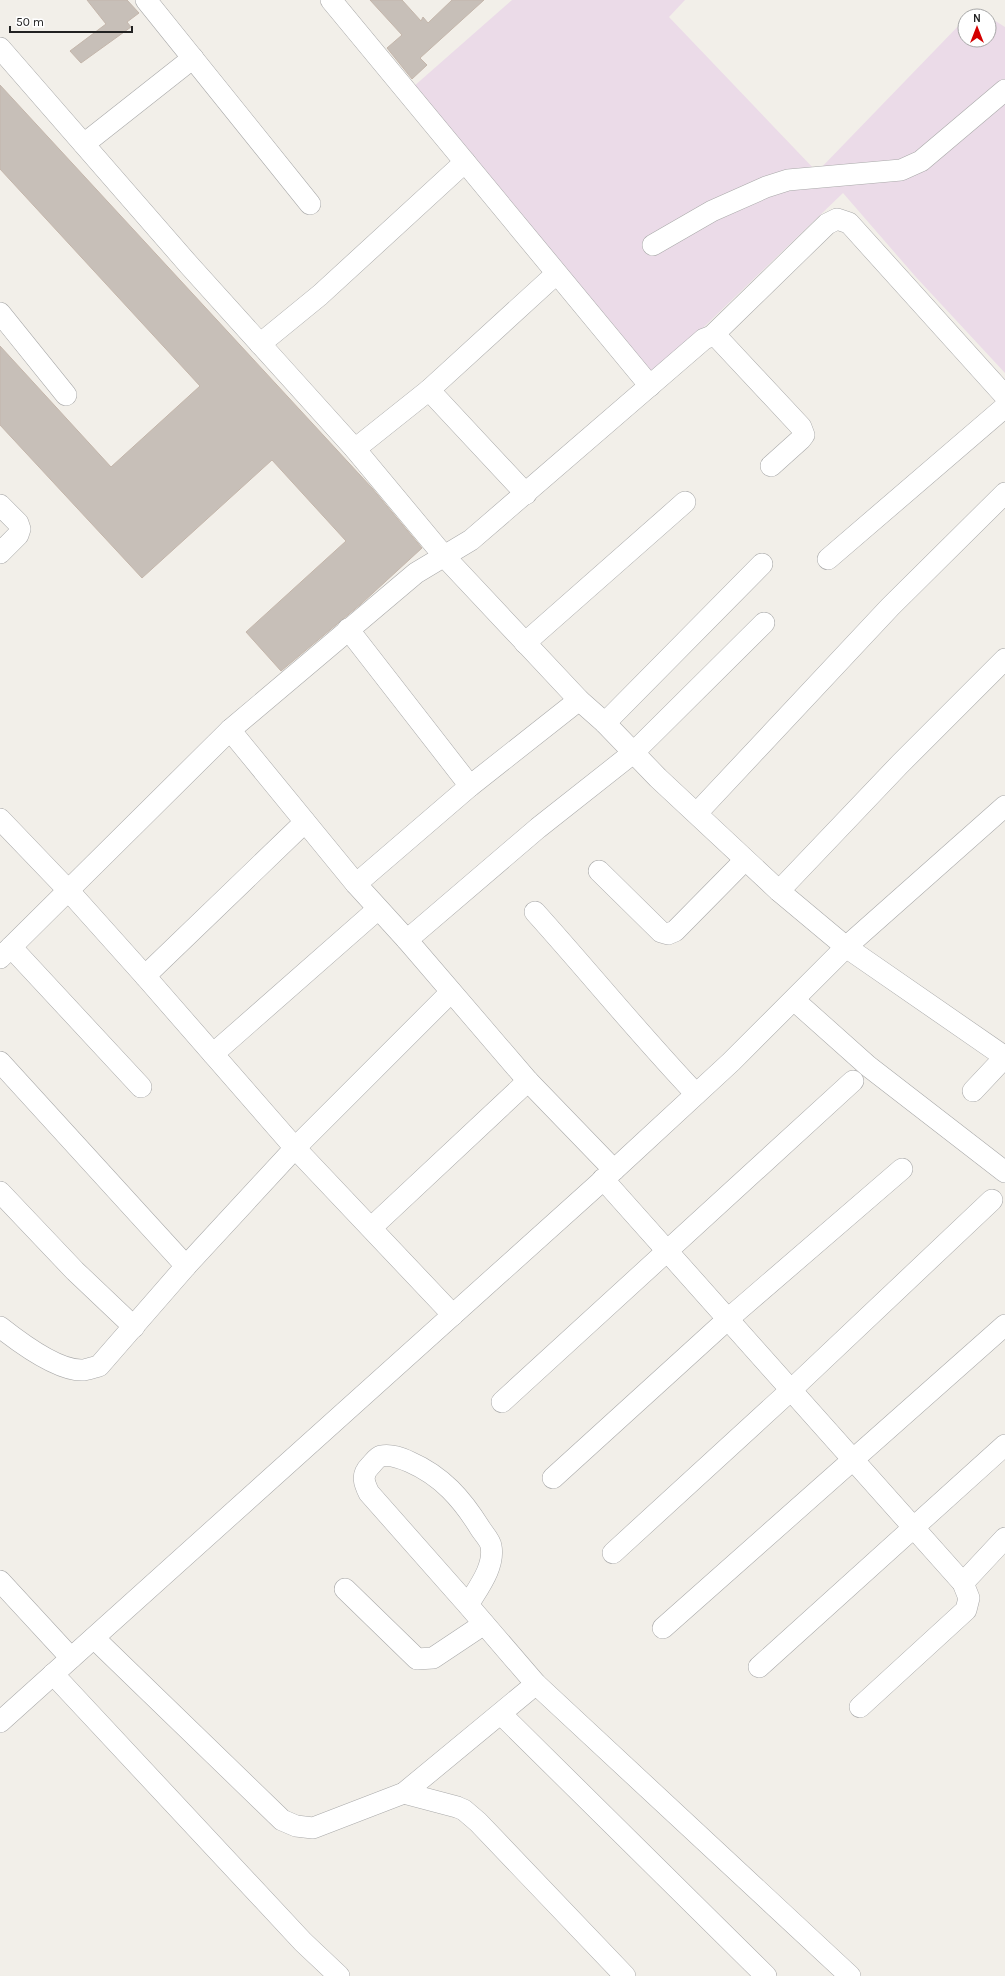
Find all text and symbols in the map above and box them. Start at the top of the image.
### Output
scale bar [10,8,132,34]
north arrow [957,8,997,48]
text: N [973,12,981,25]
text: 50 m [16,15,44,29]

